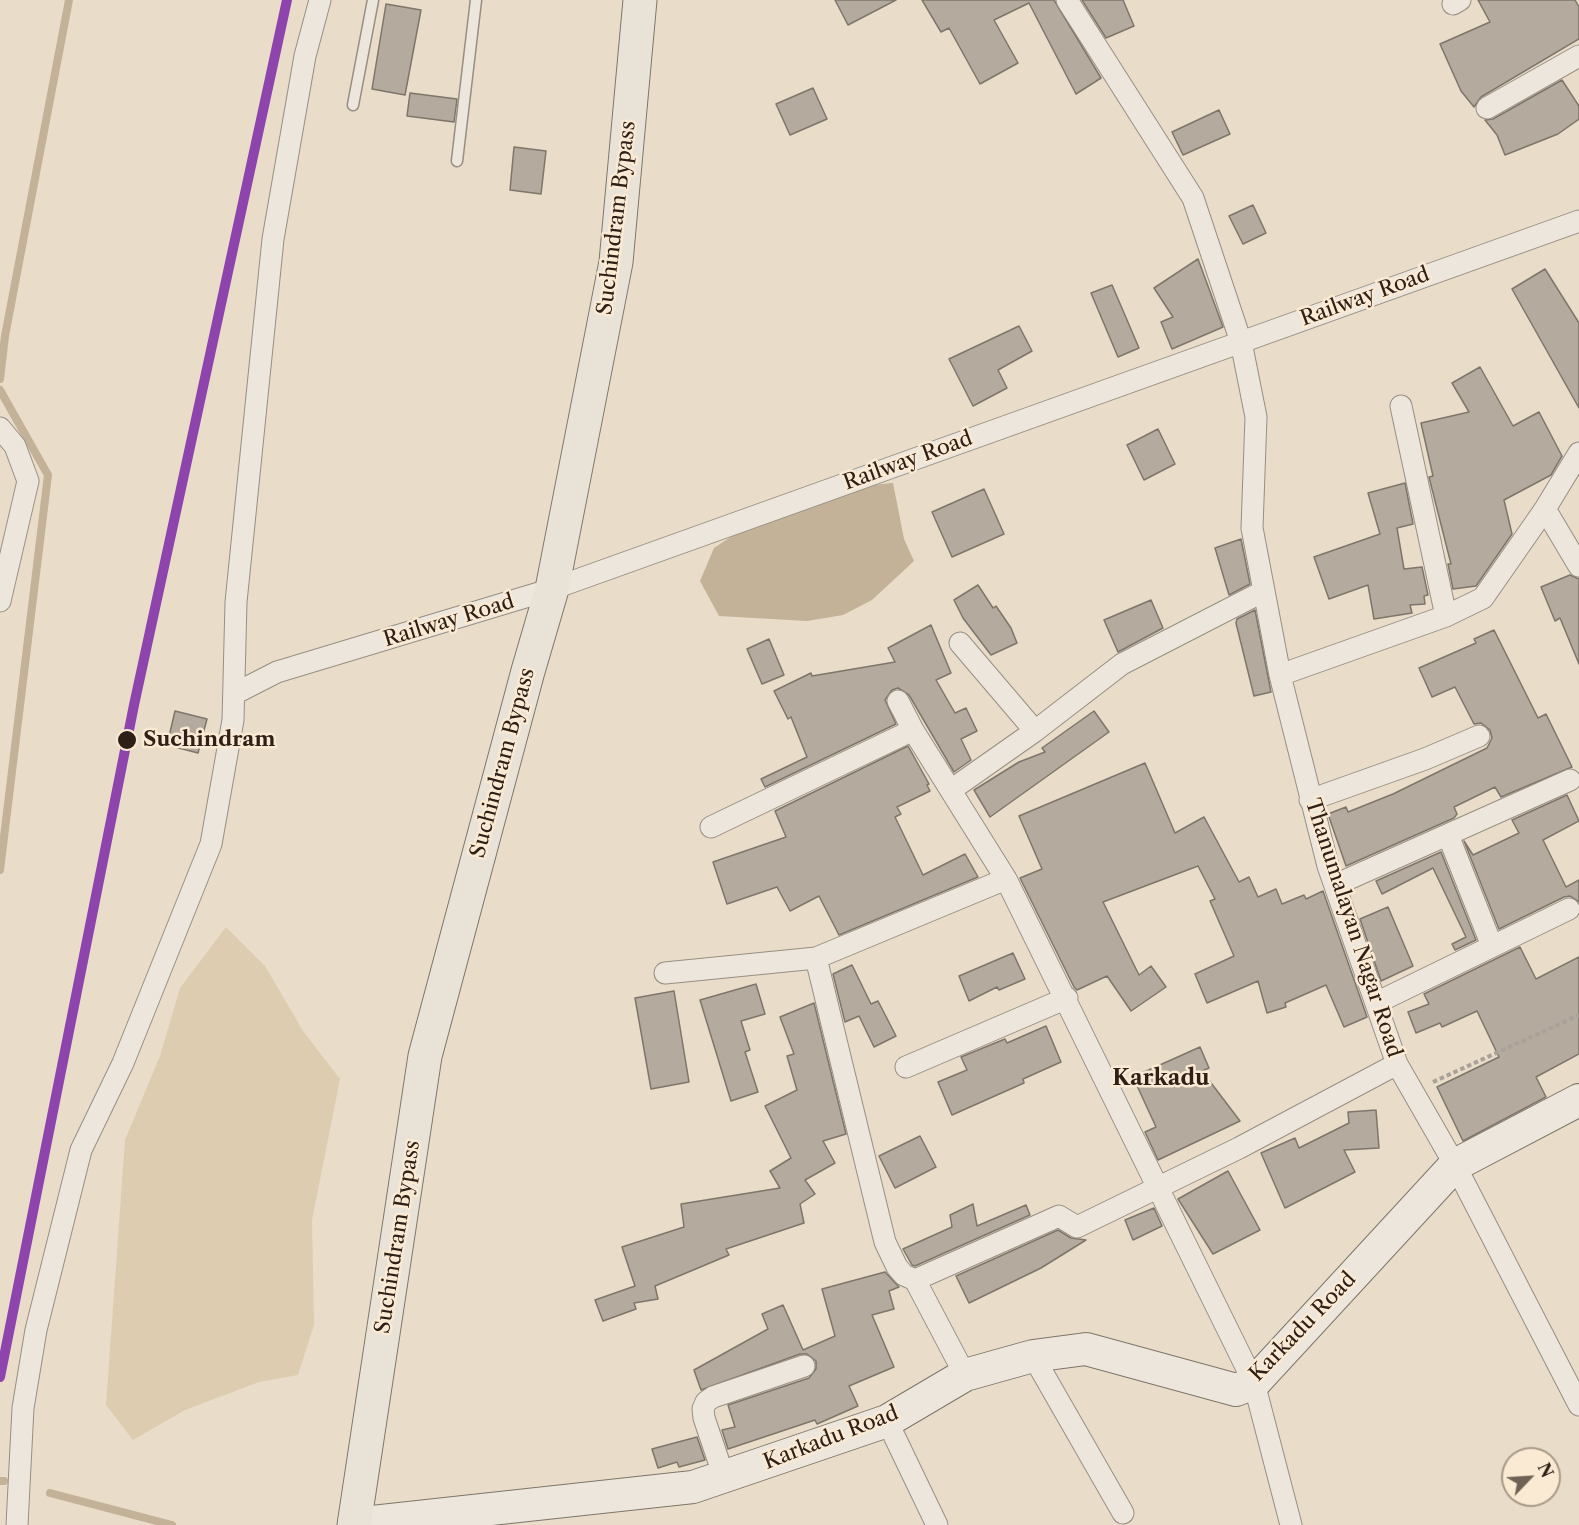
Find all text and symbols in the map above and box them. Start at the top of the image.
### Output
street label: Suchindram Bypass [593,119,641,317]
street label: Railway Road [1297,262,1433,332]
street label: Railway Road [840,426,976,496]
street label: Railway Road [381,589,517,653]
street label: Suchindram Bypass [466,665,540,861]
place label: Suchindram [143,727,275,753]
marker: Suchindram [116,729,138,751]
street label: Thanumalayan Nagar Road [1299,795,1407,1061]
district label: Karkadu [1112,1066,1210,1092]
street label: Suchindram Bypass [370,1139,426,1335]
street label: Karkadu Road [1245,1267,1361,1387]
street label: Karkadu Road [760,1401,902,1475]
north arrow [1501,1447,1561,1507]
text: N [1533,1460,1558,1481]

